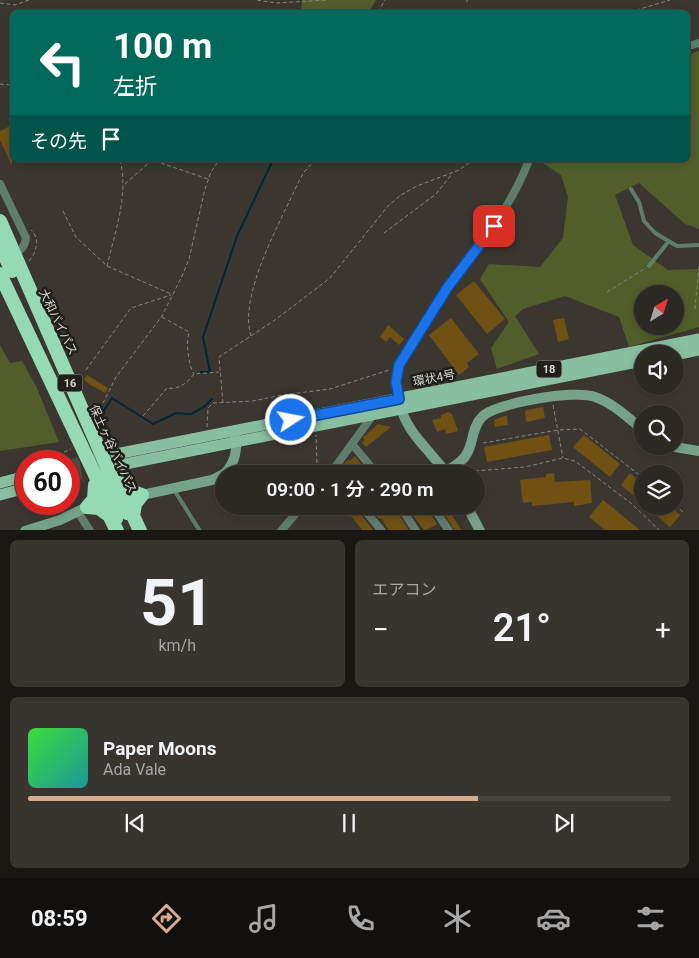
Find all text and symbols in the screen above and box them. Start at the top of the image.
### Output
text: 100 m [113,26,212,67]
icon: left [30,30,95,95]
text: 左折 [113,74,157,99]
icon: arrive [97,125,125,153]
text: その先 [30,130,87,153]
pin [473,205,515,247]
icon: arrive [480,212,508,240]
north arrow [634,285,684,335]
map controls [634,285,684,515]
street label: 大和バイパス [36,287,80,357]
button: sound [634,345,684,395]
road number: 18 [536,360,562,378]
street label: 環状4号 [412,367,456,389]
road number: 16 [58,374,82,392]
position arrow [264,393,316,445]
street label: 保土ヶ谷バイパス [86,403,140,495]
button: search [634,405,684,455]
speed limit sign: 60 [15,450,80,515]
button: layers [634,465,684,515]
text: 09:00 · 1 分 · 290 m [267,478,433,501]
text: 51 [140,565,215,641]
text: エアコン [373,580,437,599]
text: 21° [493,606,551,650]
text: − [373,613,389,646]
text: + [655,613,671,646]
text: km/h [158,636,196,655]
text: Paper Moons [103,737,216,760]
text: Ada Vale [103,760,166,779]
icon: previous [121,809,149,837]
icon: pause [335,809,363,837]
icon: next [550,809,578,837]
icon: directions [149,901,184,936]
icon: music [246,901,281,936]
icon: phone [343,901,378,936]
icon: climate [440,901,475,936]
icon: car [536,901,571,936]
icon: filters [633,901,668,936]
text: 08:59 [31,906,88,931]

